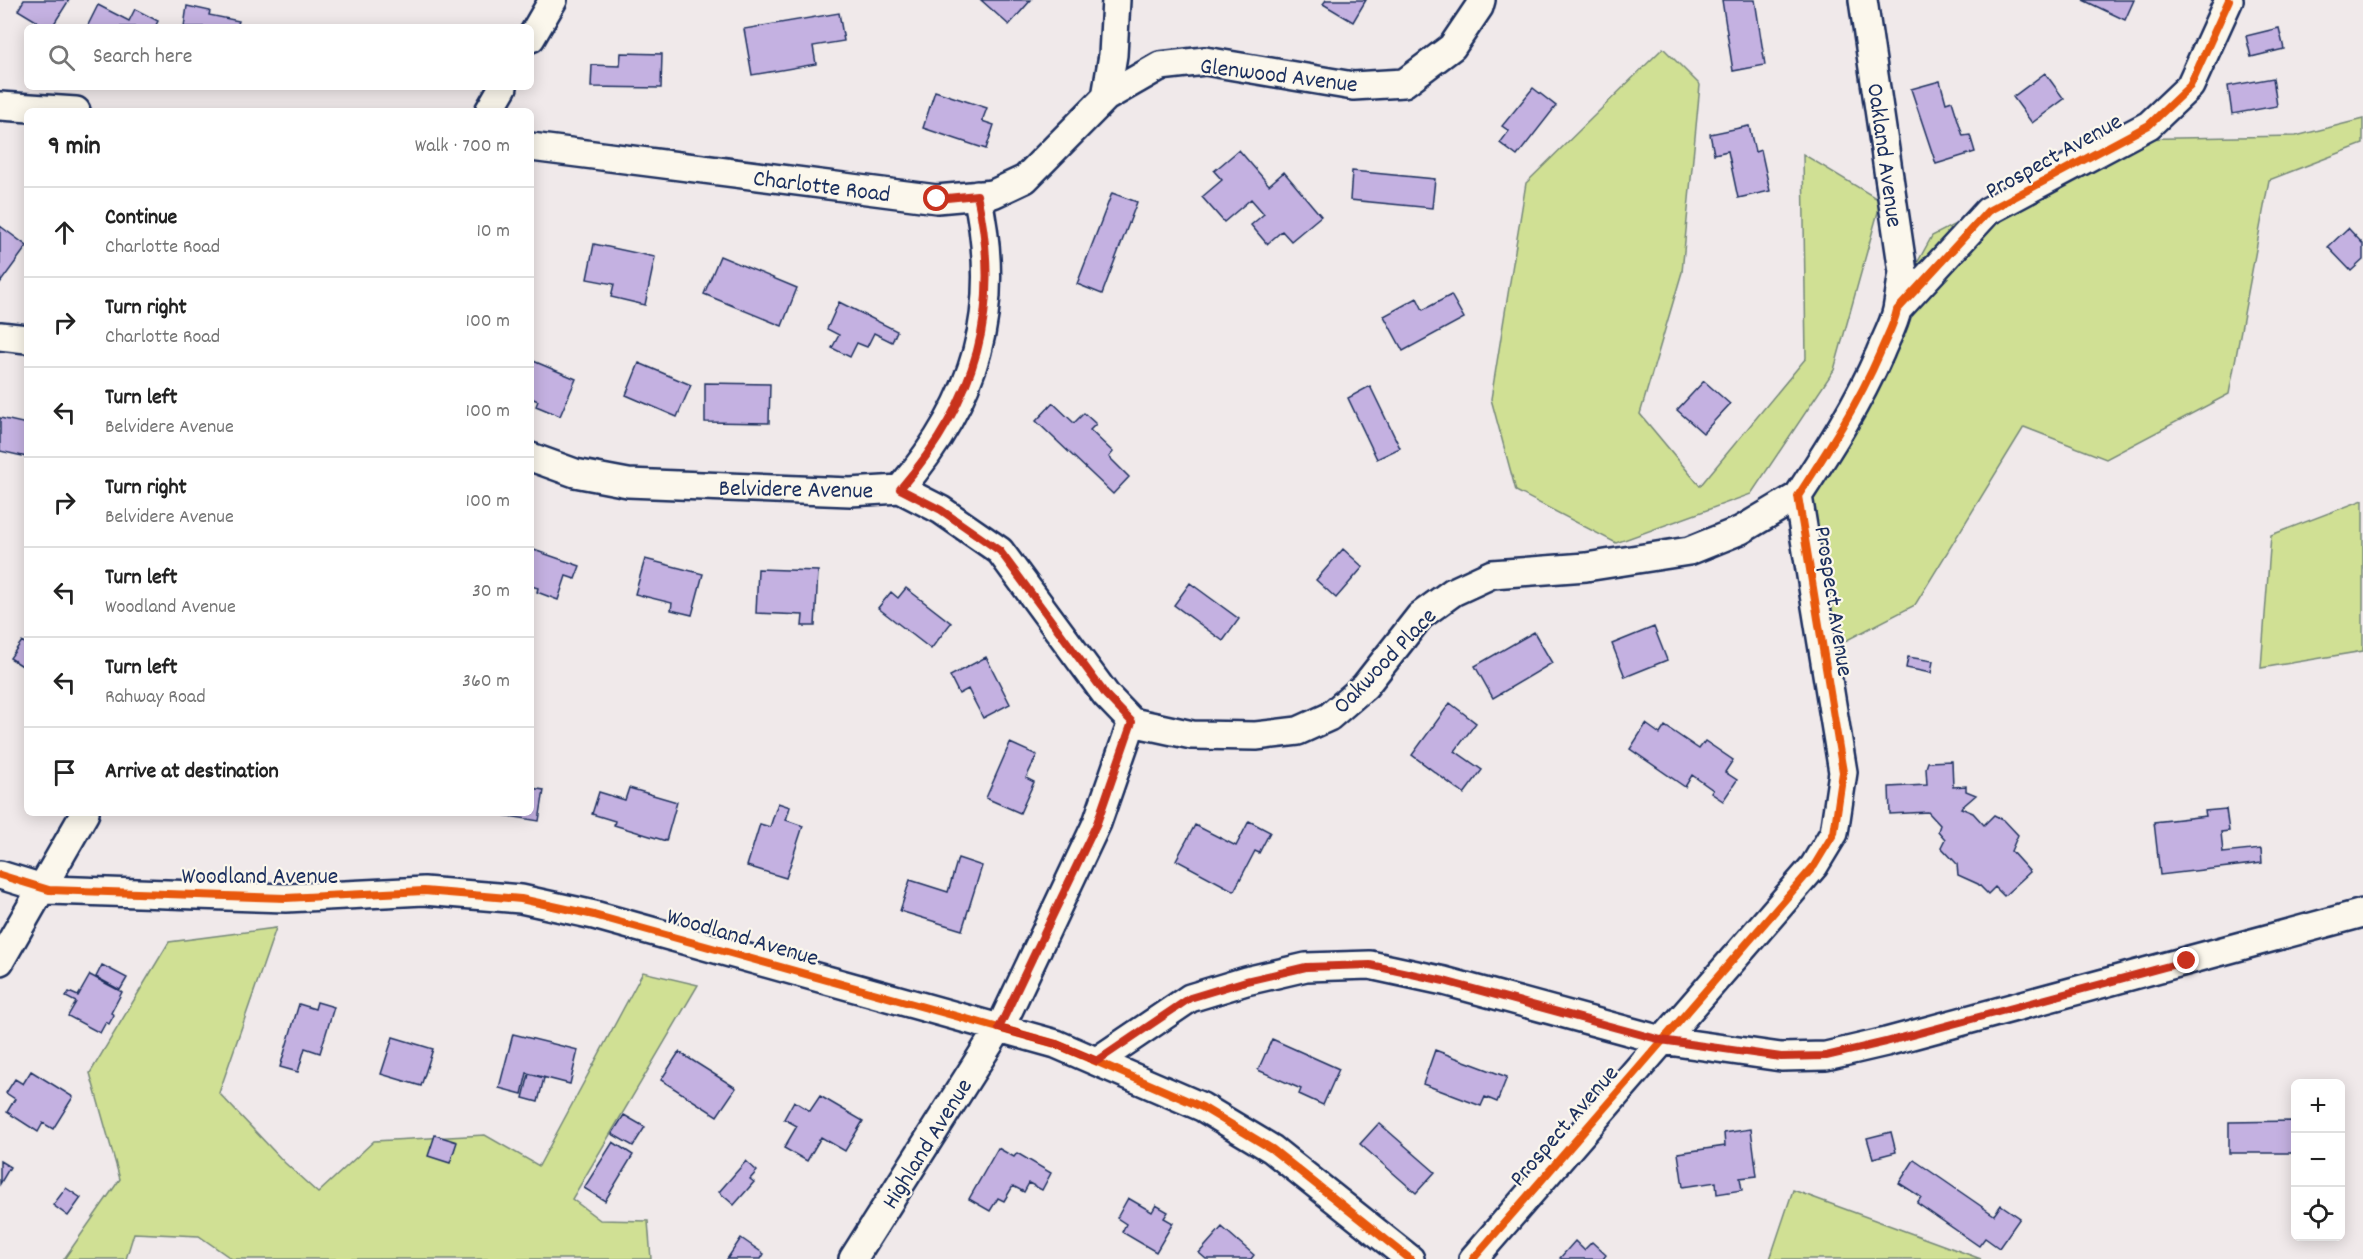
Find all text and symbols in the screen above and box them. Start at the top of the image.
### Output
search box [24,24,534,90]
icon: search [45,41,78,74]
text: Search here [93,42,192,73]
street label: Glenwood Avenue [1198,50,1359,104]
street label: Oakland Avenue [1856,81,1910,230]
street label: Prospect Avenue [1980,106,2129,209]
text: 9 min [48,129,101,166]
text: Walk · 700 m [415,133,510,161]
street label: Charlotte Road [751,163,892,213]
route start [923,185,949,211]
text: Continue [105,203,177,234]
icon: ahead [48,216,81,249]
text: 10 m [476,218,510,246]
text: Charlotte Road [105,234,220,262]
text: Turn right [105,293,187,324]
icon: right [48,306,81,339]
text: 100 m [466,308,510,336]
text: Charlotte Road [105,324,220,352]
text: Turn left [105,383,177,414]
icon: left [48,396,81,429]
text: 100 m [466,398,510,426]
text: Belvidere Avenue [105,414,234,442]
text: Turn right [105,473,187,504]
street label: Belvidere Avenue [718,473,873,509]
icon: right [48,486,81,519]
text: 100 m [466,488,510,516]
text: Belvidere Avenue [105,504,234,532]
street label: Prospect Avenue [1803,524,1861,679]
text: Turn left [105,563,177,594]
icon: left [48,576,81,609]
text: 30 m [472,578,510,606]
text: Woodland Avenue [105,594,236,622]
street label: Oakwood Place [1327,601,1446,723]
text: Turn left [105,653,177,684]
icon: left [48,666,81,699]
text: 360 m [462,668,510,696]
text: Rahway Road [105,684,206,712]
icon: arrive [48,756,81,789]
text: Arrive at destination [105,757,279,788]
street label: Woodland Avenue [182,861,338,895]
street label: Woodland Avenue [662,901,822,977]
route end [2173,947,2199,973]
street label: Prospect Avenue [1503,1059,1628,1195]
street label: Highland Avenue [875,1073,982,1217]
map controls [2291,1079,2345,1241]
button: + [2291,1079,2345,1133]
button: − [2291,1133,2345,1187]
button: locate [2291,1187,2345,1241]

